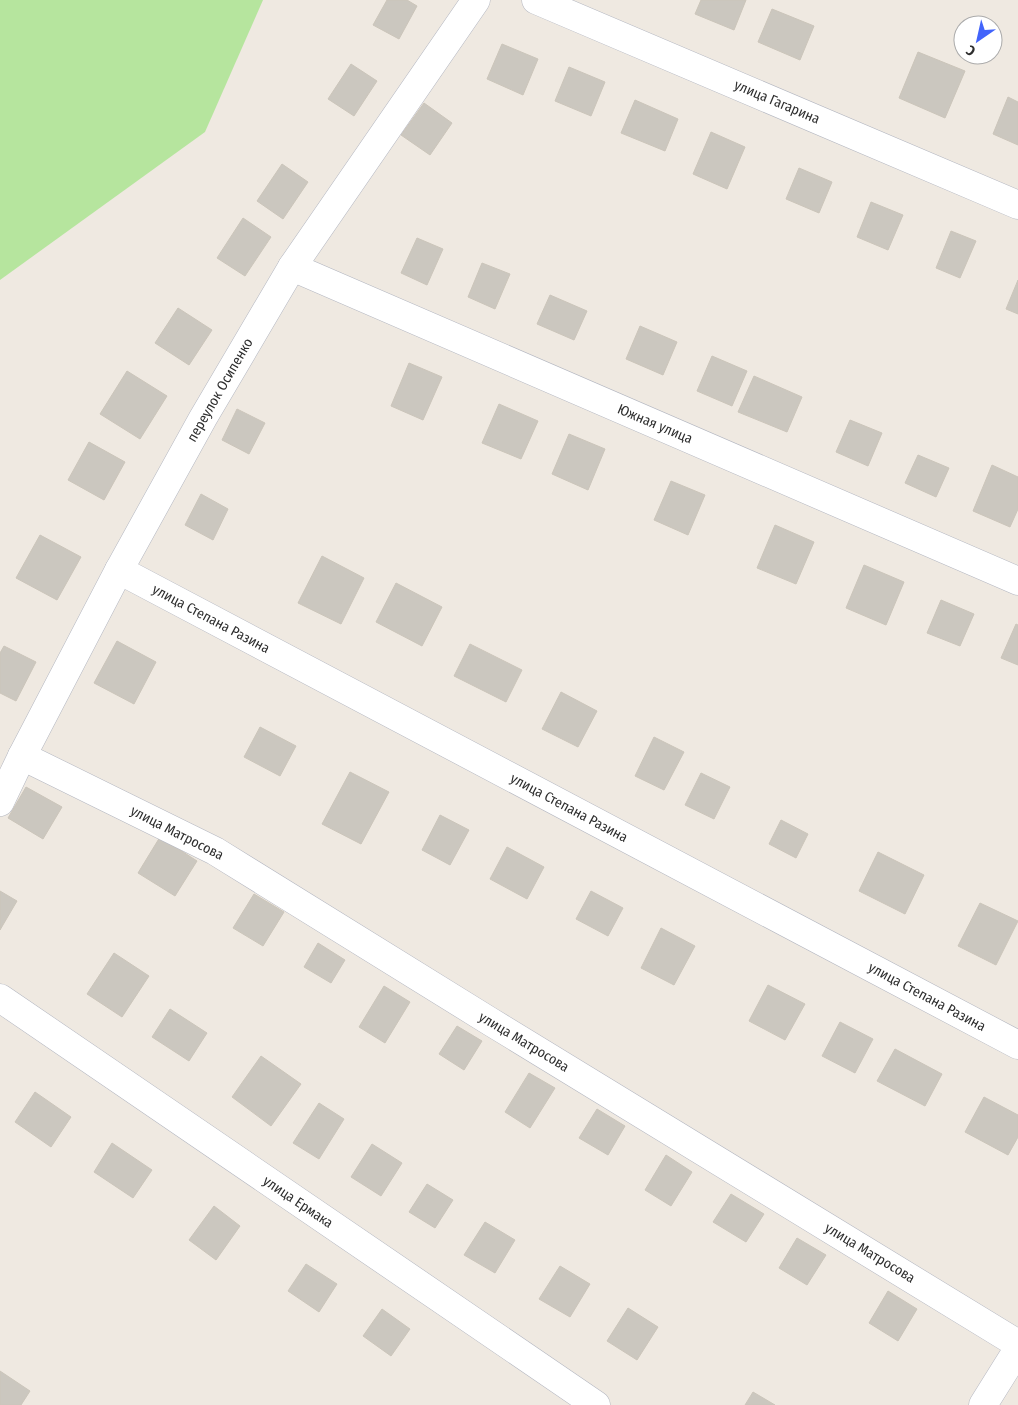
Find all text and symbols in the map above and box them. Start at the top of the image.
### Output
north arrow [953,15,1003,65]
text: С [963,41,979,59]
street label: улица Гагарина [732,76,822,128]
street label: переулок Осипенко [183,335,257,445]
street label: Южная улица [615,401,695,447]
street label: улица Степана Разина [149,581,273,657]
street label: улица Степана Разина [507,770,631,846]
street label: улица Матросова [128,802,227,864]
street label: улица Степана Разина [865,959,989,1035]
street label: улица Матросова [476,1008,572,1076]
street label: улица Ермака [260,1172,336,1232]
street label: улица Матросова [822,1219,918,1287]

